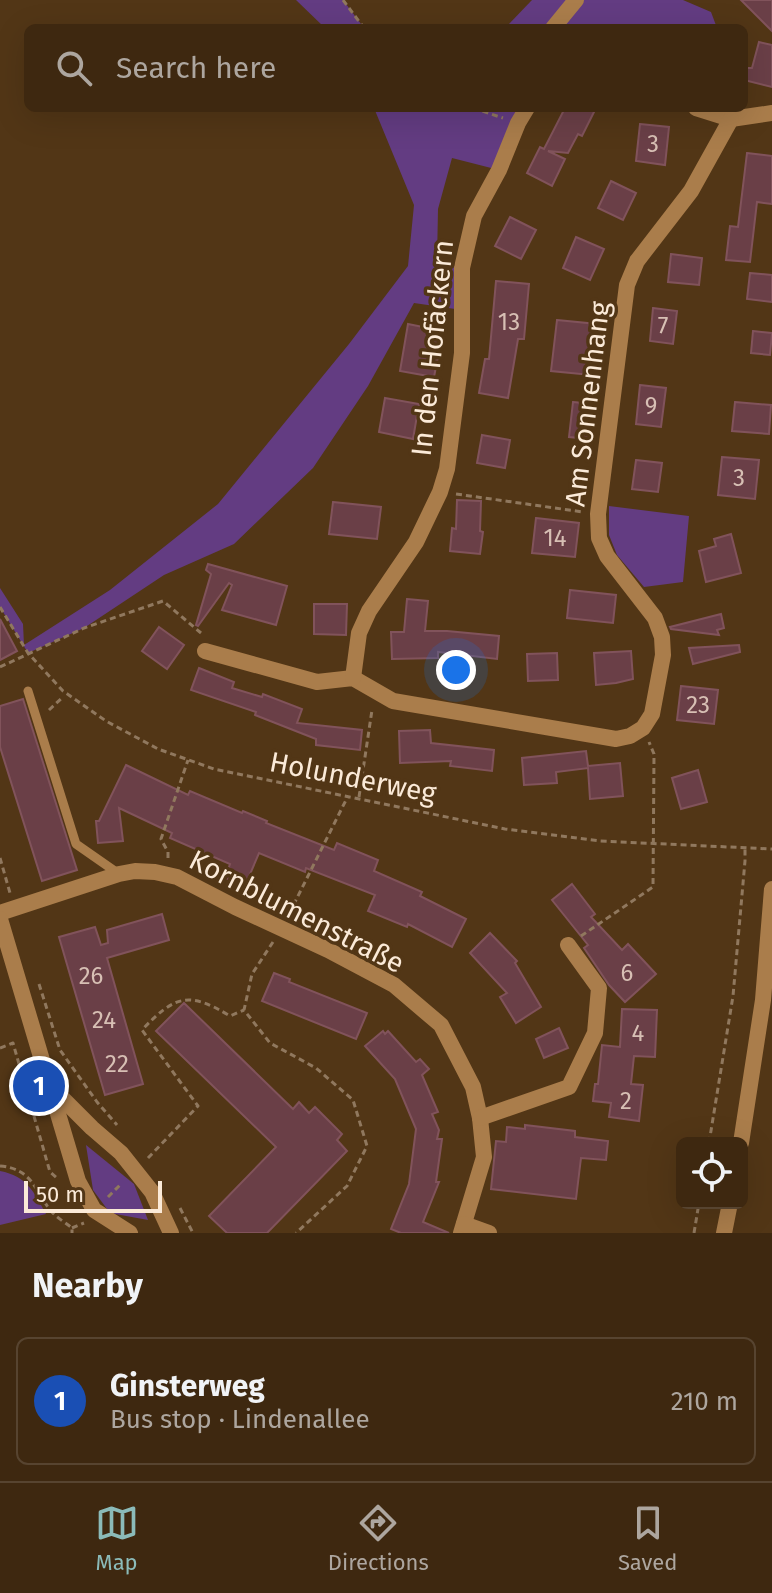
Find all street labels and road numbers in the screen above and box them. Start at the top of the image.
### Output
street label: In den Hofäckern [405,238,460,458]
street label: Am Sonnenhang [559,299,616,508]
street label: Holunderweg [267,745,439,810]
street label: Kornblumenstraße [184,843,410,980]

